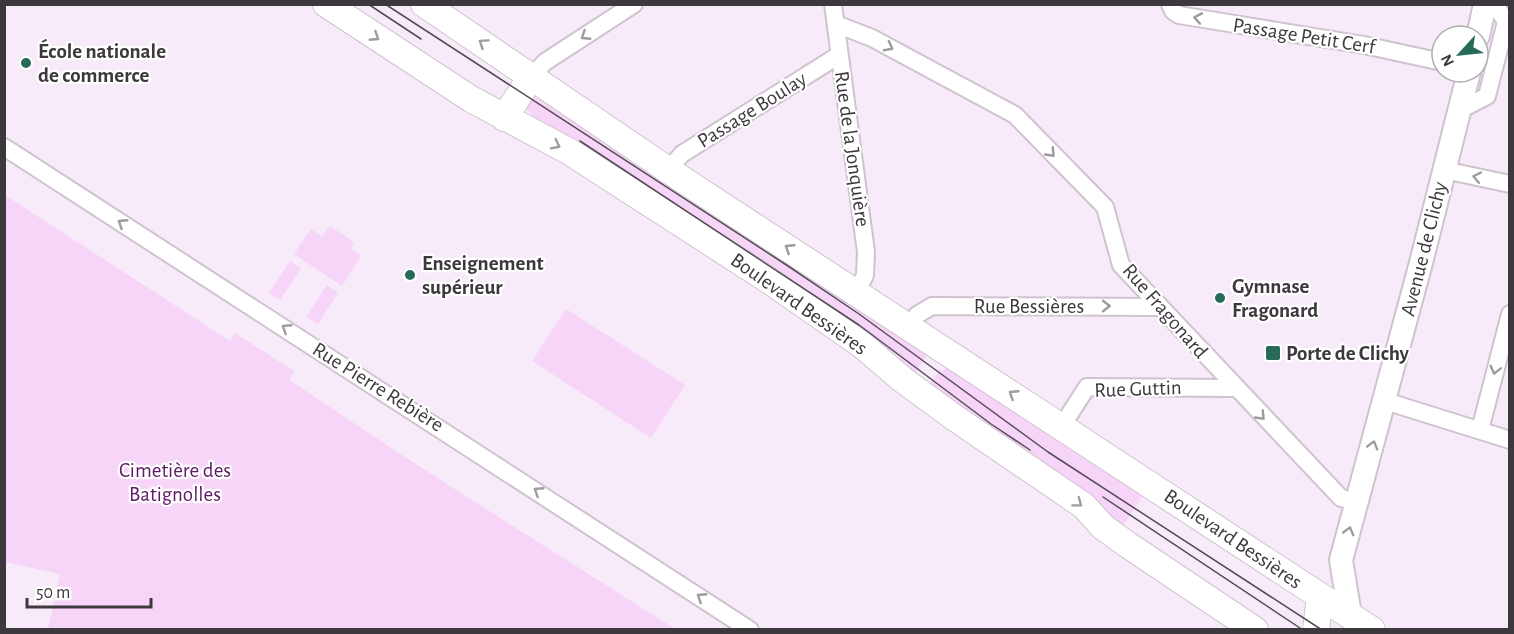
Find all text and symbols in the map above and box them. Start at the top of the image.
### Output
one-way arrow [1194,12,1204,25]
street label: Passage Petit Cerf [1231,14,1378,58]
north arrow [1430,24,1490,84]
one-way arrow [369,29,379,41]
one-way arrow [581,29,592,40]
place label: École nationale de commerce [38,38,166,86]
one-way arrow [479,39,490,50]
one-way arrow [883,40,894,51]
text: N [1438,52,1457,69]
marker: École nationale de commerce [19,56,33,70]
street label: Passage Boulay [694,68,810,152]
street label: Rue de la Jonquière [831,70,873,228]
one-way arrow [549,138,560,149]
one-way arrow [1044,145,1055,156]
one-way arrow [1472,171,1482,184]
street label: Avenue de Clichy [1397,180,1451,318]
one-way arrow [118,218,128,230]
one-way arrow [785,244,796,255]
street label: Boulevard Bessières [727,249,871,359]
place label: Enseignement supérieur [422,253,544,298]
street label: Rue Fragonard [1118,260,1212,362]
marker: Enseignement supérieur [403,268,417,282]
place label: Gymnase Fragonard [1232,276,1318,321]
marker: Gymnase Fragonard [1213,291,1227,305]
street label: Rue Bessières [974,296,1084,317]
one-way arrow [1102,300,1111,312]
one-way arrow [282,324,293,335]
street label: Rue Pierre Rebière [309,338,447,436]
place label: Porte de Clichy [1286,343,1410,364]
marker: Porte de Clichy [1264,344,1282,362]
one-way arrow [1490,365,1503,375]
street label: Rue Guttin [1094,377,1182,401]
one-way arrow [1009,391,1020,402]
one-way arrow [1253,408,1264,419]
one-way arrow [1366,440,1378,451]
park label: Cimetière des Batignolles [119,460,231,505]
street label: Boulevard Bessières [1160,485,1306,593]
one-way arrow [534,487,545,498]
one-way arrow [1072,496,1083,507]
one-way arrow [1342,526,1354,537]
scale bar [27,571,152,609]
text: 50 m [36,584,70,602]
one-way arrow [697,594,708,605]

